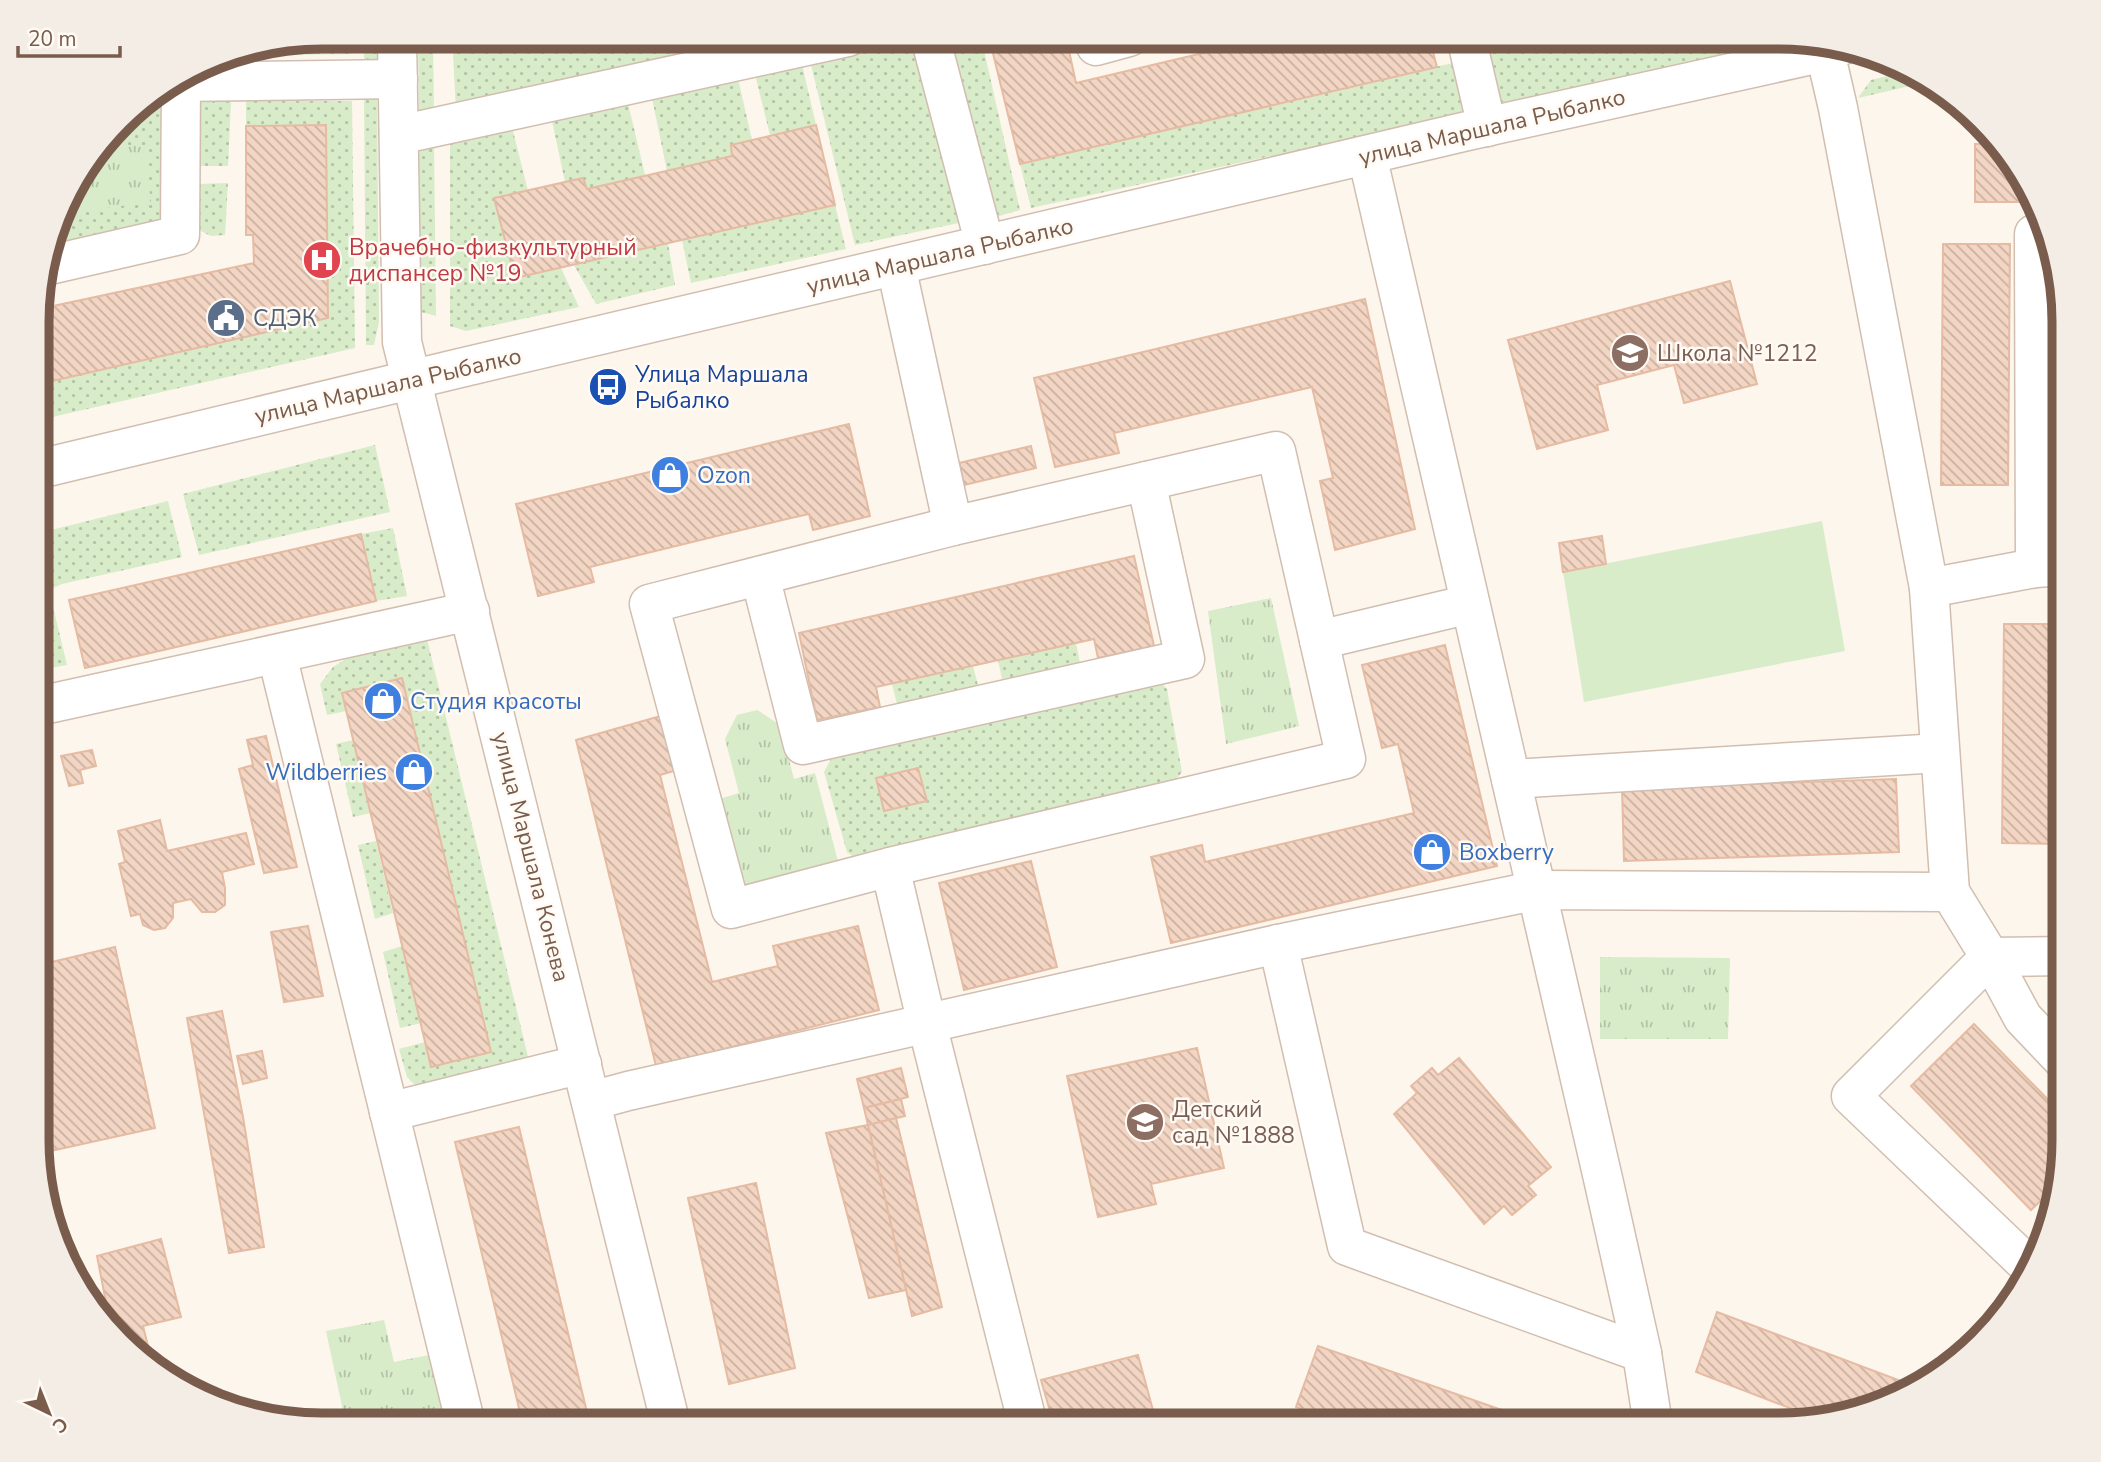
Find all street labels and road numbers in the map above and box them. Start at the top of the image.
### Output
street label: улица Маршала Рыбалко [1356,81,1628,173]
street label: улица Маршала Рыбалко [804,210,1076,302]
street label: улица Маршала Рыбалко [252,340,524,432]
street label: улица Маршала Конева [485,729,577,985]

